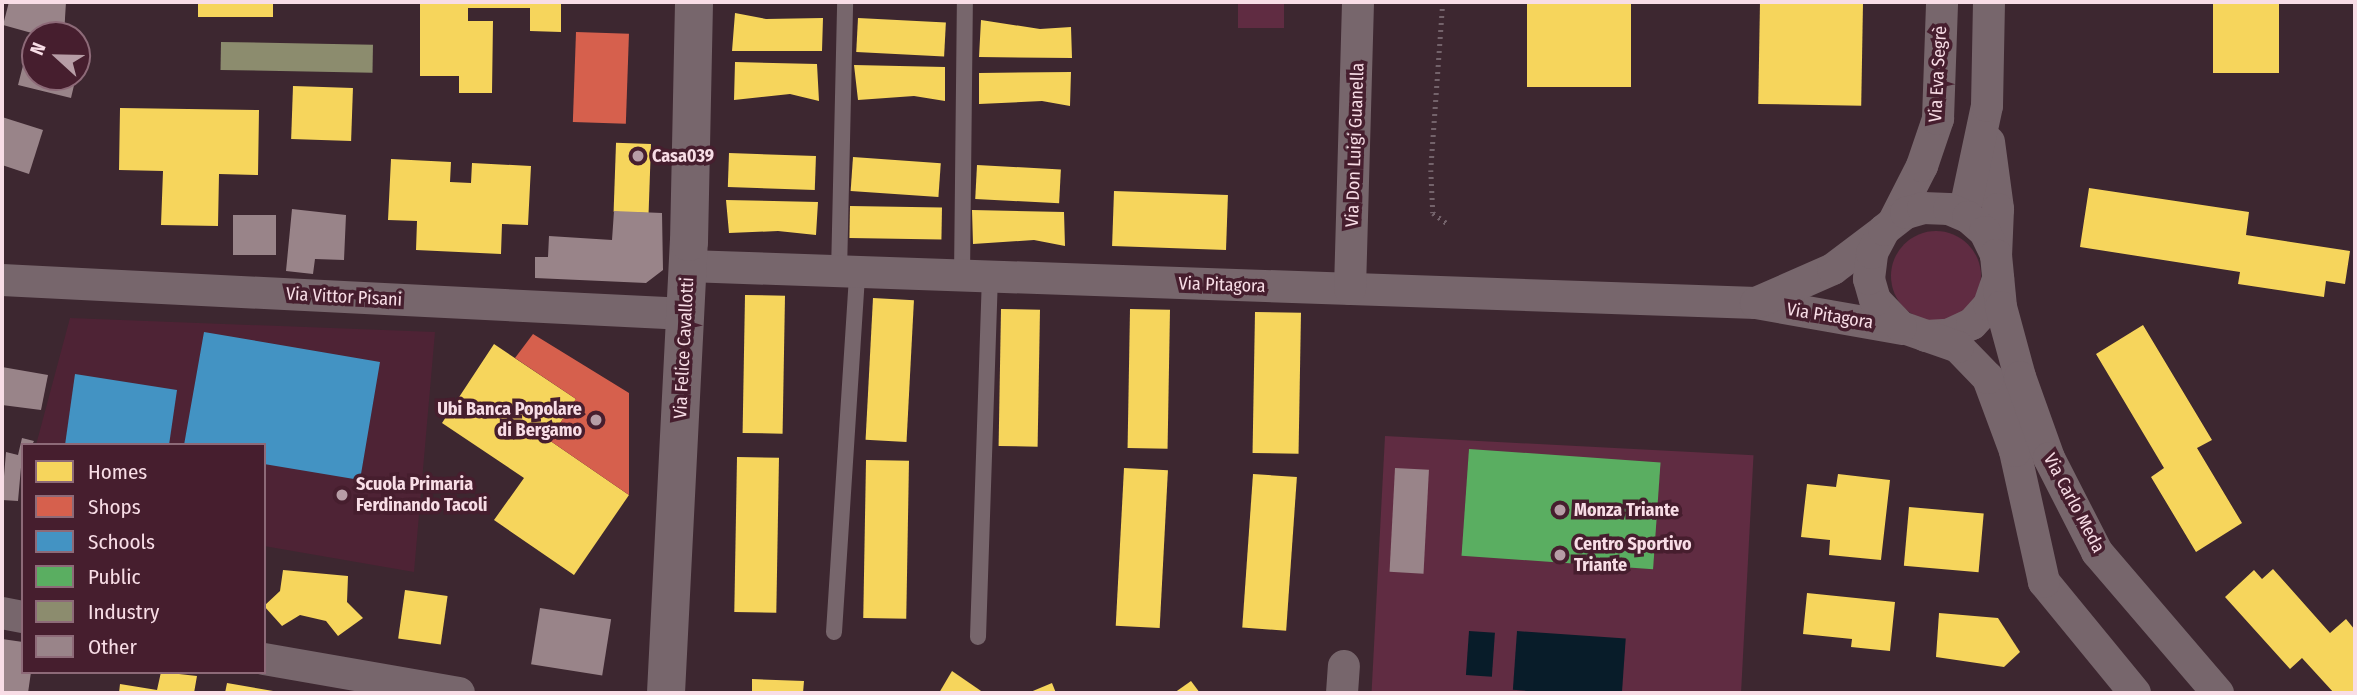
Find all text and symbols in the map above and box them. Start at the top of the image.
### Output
north arrow [21,21,91,91]
street label: Via Eva Segrè [1925,25,1951,123]
text: N [25,39,51,58]
street label: Via Don Luigi Guanella [1341,62,1369,228]
place label: Casa039 [652,145,714,167]
marker: Casa039 [630,148,646,164]
street label: Via Pitagora [1178,273,1266,297]
street label: Via Felice Cavallotti [670,277,698,419]
street label: Via Vittor Pisani [285,283,403,311]
street label: Via Pitagora [1785,299,1875,333]
place label: Ubi Banca Popolare di Bergamo [437,399,582,442]
marker: Ubi Banca Popolare di Bergamo [588,412,604,428]
legend [21,443,266,674]
street label: Via Carlo Meda [2039,450,2109,556]
text: Homes [88,459,147,485]
place label: Scuola Primaria Ferdinando Tacoli [356,474,488,516]
marker: Scuola Primaria Ferdinando Tacoli [334,487,350,503]
text: Shops [88,494,141,520]
place label: Monza Triante [1574,499,1679,521]
marker: Monza Triante [1552,502,1568,518]
text: Schools [88,529,155,555]
place label: Centro Sportivo Triante [1574,534,1692,576]
marker: Centro Sportivo Triante [1552,547,1568,563]
text: Public [88,564,140,590]
text: Industry [88,599,159,625]
text: Other [88,634,137,660]

